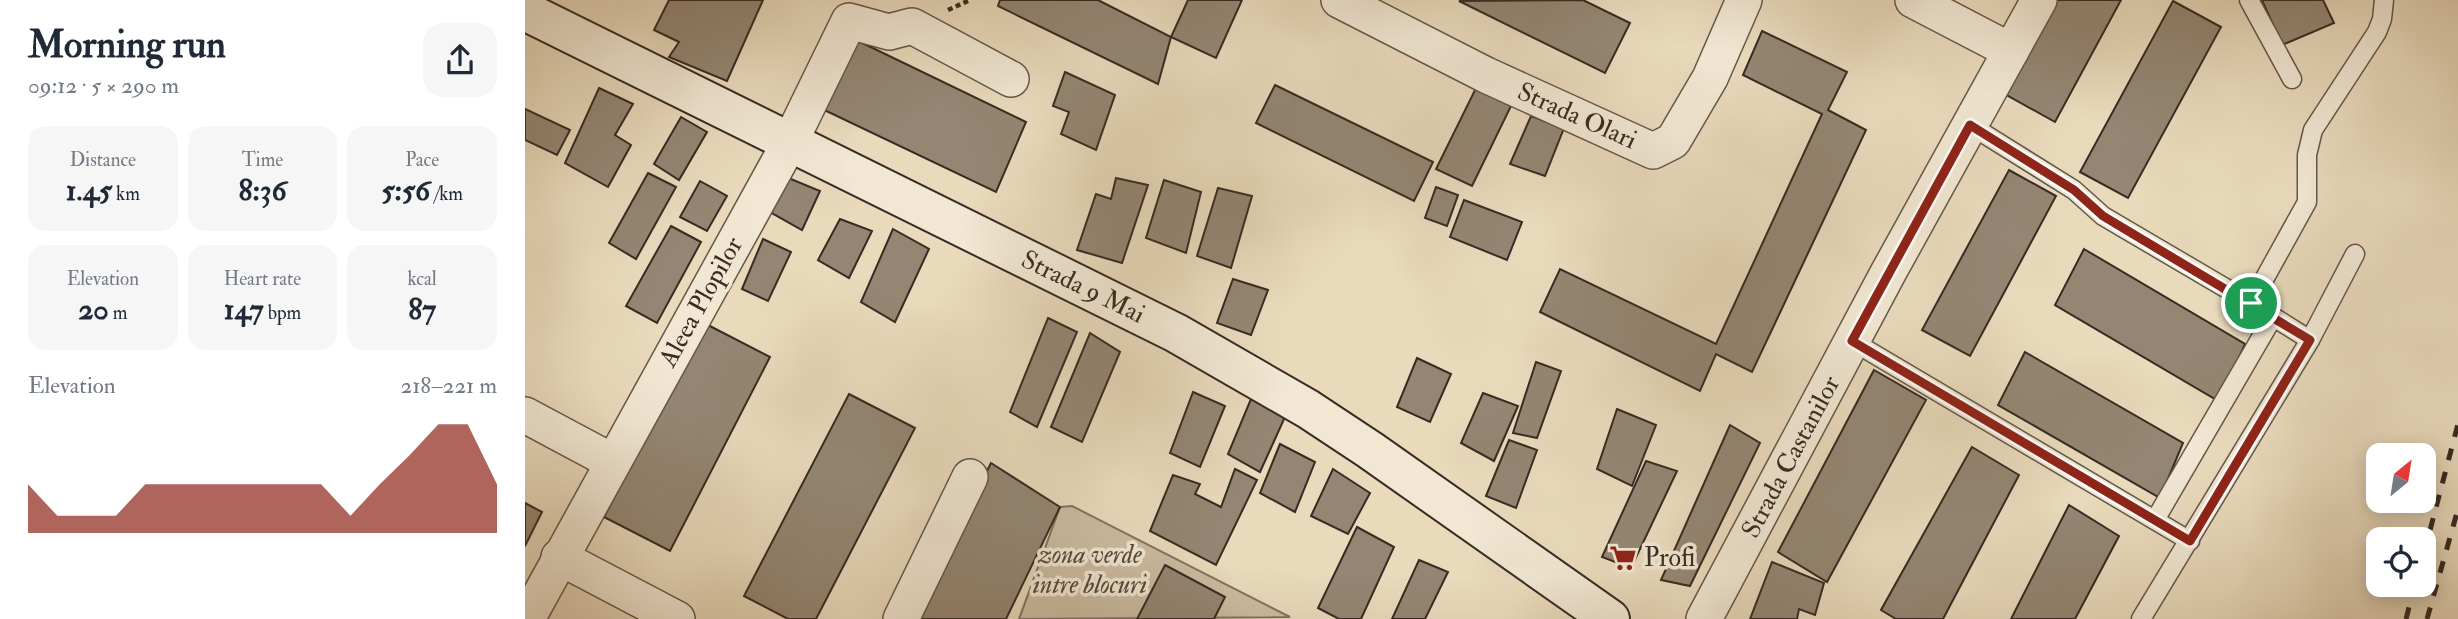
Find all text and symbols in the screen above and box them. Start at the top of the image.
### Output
text: Morning run [28,21,226,69]
button: share [423,23,497,97]
text: 09:12 · 5 × 290 m [28,71,179,100]
street label: Strada Olari [1512,76,1642,157]
text: Distance [70,148,136,172]
text: Time [242,148,283,172]
text: Pace [405,148,439,172]
text: 1.45 [66,172,112,209]
text: 8:36 [238,172,287,209]
text: 5:56 [381,172,430,209]
text: km [112,182,140,206]
text: /km [430,182,463,206]
street label: Aleea Plopilor [652,231,751,374]
street label: Strada 9 Mai [1016,243,1150,331]
text: Elevation [67,267,139,291]
text: Heart rate [224,267,301,291]
text: kcal [408,267,437,291]
pin [2221,273,2281,333]
icon: arrive [2232,284,2270,322]
text: 20 [78,291,109,328]
text: 147 [224,291,264,328]
text: 87 [408,291,436,328]
text: m [109,301,128,325]
text: bpm [264,301,301,325]
street label: Strada Castanilor [1735,370,1847,544]
text: Elevation [28,371,116,400]
text: 218–221 m [400,371,497,400]
north arrow [2366,443,2436,513]
map controls [2366,443,2436,597]
button: locate [2366,527,2436,597]
park label: zona verde intre blocuri [1033,539,1147,601]
place label: Profi [1644,542,1695,574]
supermarket icon: Profi [1608,543,1638,573]

